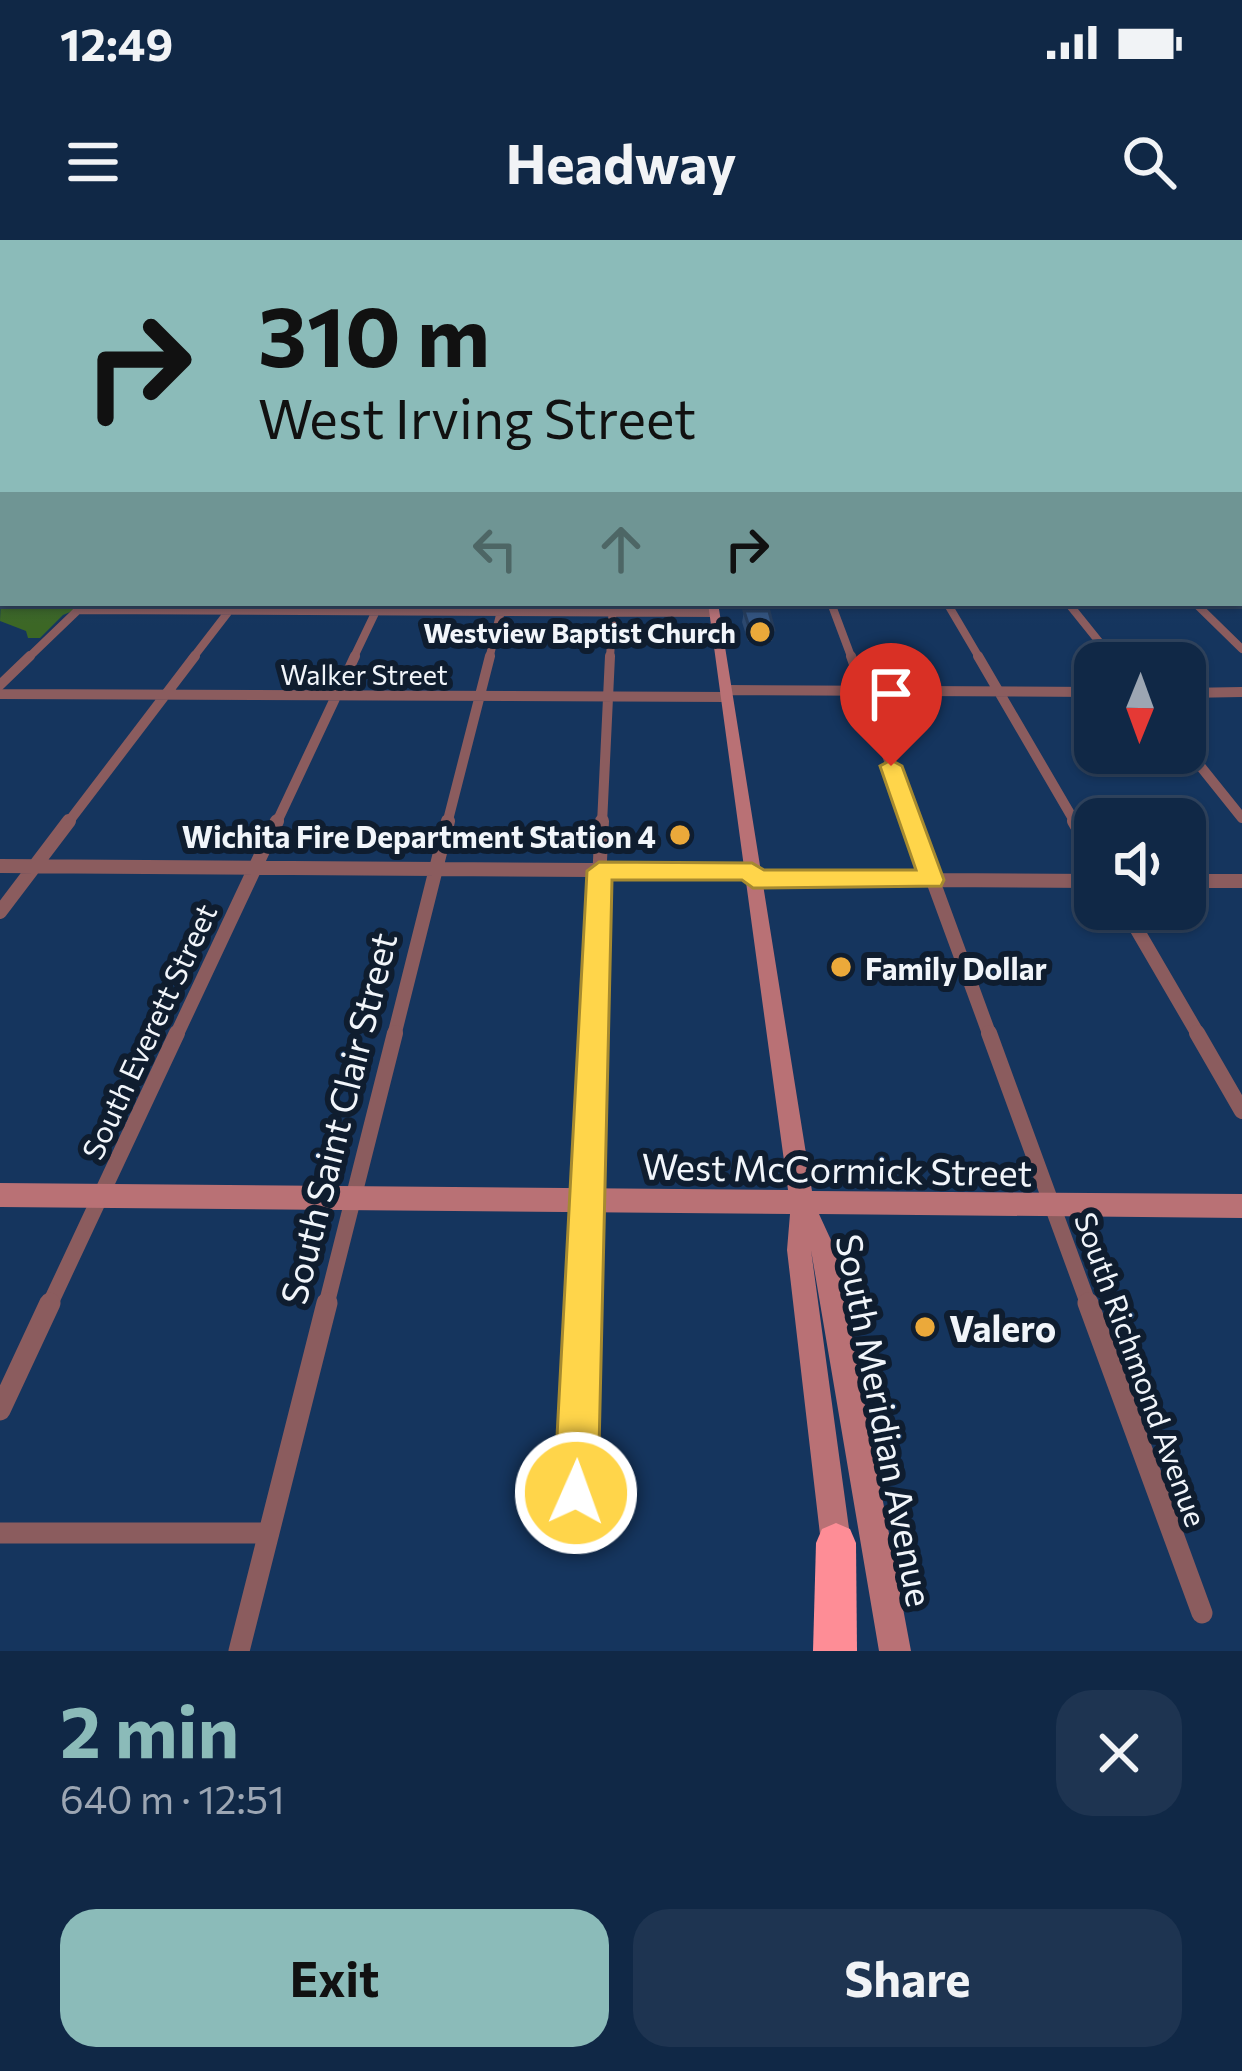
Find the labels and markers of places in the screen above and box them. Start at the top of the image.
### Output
place label: Westview Baptist Church [423,616,736,649]
marker: Westview Baptist Church [747,619,773,645]
pin [840,643,942,766]
place label: Wichita Fire Department Station 4 [182,817,656,854]
marker: Wichita Fire Department Station 4 [667,822,693,848]
place label: Family Dollar [865,949,1047,986]
marker: Family Dollar [828,954,854,980]
place label: Valero [949,1305,1056,1349]
marker: Valero [912,1314,938,1340]

